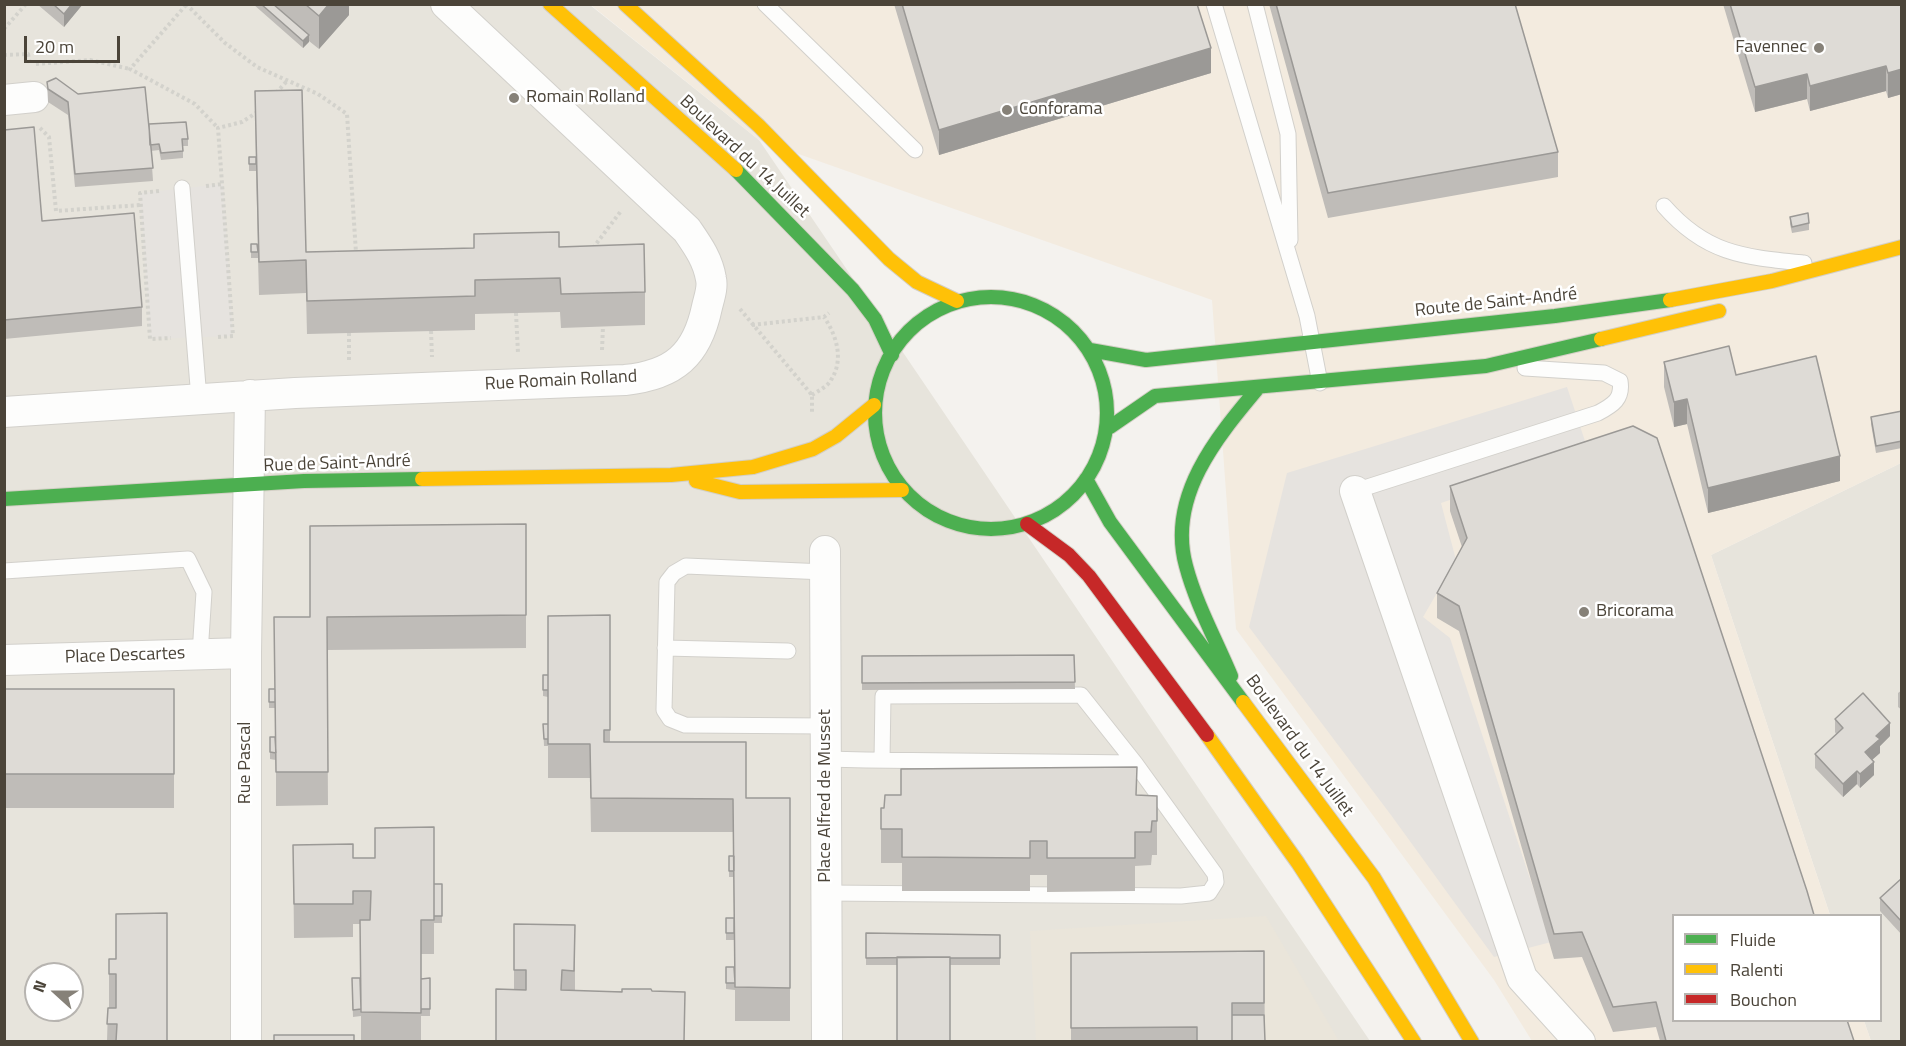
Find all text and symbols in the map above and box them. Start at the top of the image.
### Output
scale bar [27,24,123,62]
text: 20 m [35,33,74,60]
place label: Favennec [1735,37,1807,59]
marker: Favennec [1812,41,1826,55]
place label: Romain Rolland [526,87,645,109]
marker: Romain Rolland [507,91,521,105]
street label: Boulevard du 14 Juillet [675,91,813,223]
place label: Conforama [1019,99,1102,121]
marker: Conforama [1000,103,1014,117]
street label: Route de Saint-André [1414,284,1578,322]
street label: Rue Romain Rolland [484,366,638,396]
street label: Rue de Saint-André [263,451,411,477]
place label: Bricorama [1596,601,1674,623]
marker: Bricorama [1577,605,1591,619]
street label: Place Descartes [64,643,186,669]
street label: Boulevard du 14 Juillet [1240,671,1358,821]
street label: Place Alfred de Musset [815,709,837,883]
street label: Rue Pascal [235,722,257,804]
legend [1672,914,1882,1022]
text: Fluide [1730,926,1776,953]
text: Ralenti [1730,956,1783,983]
north arrow [24,962,84,1022]
text: N [26,977,52,996]
text: Bouchon [1730,986,1797,1013]

